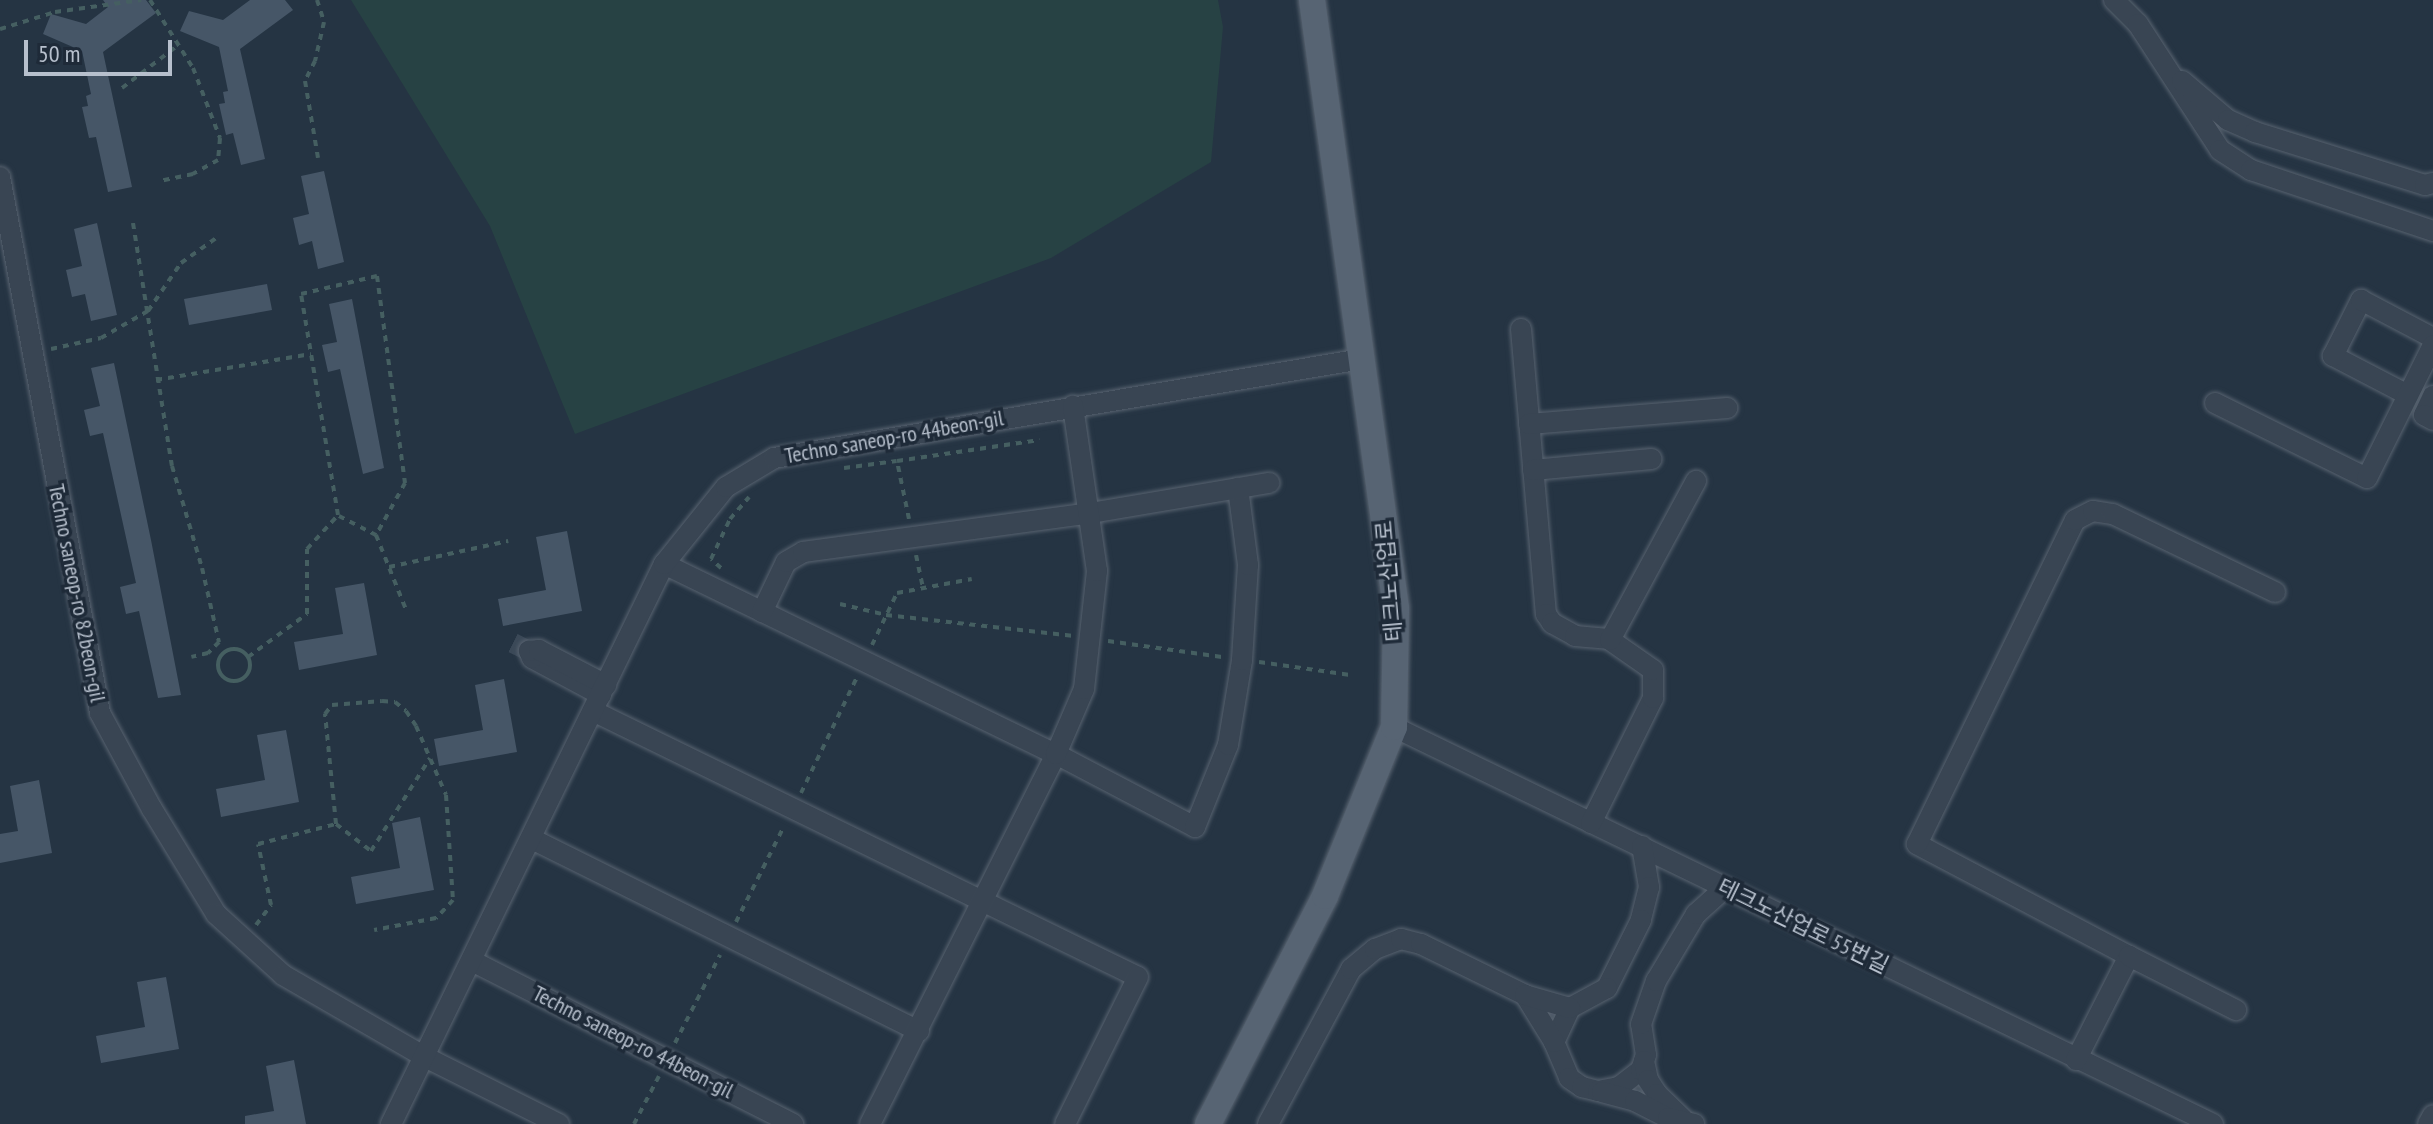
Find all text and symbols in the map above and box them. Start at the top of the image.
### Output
scale bar [28,24,176,74]
text: 50 m [38,38,80,69]
street label: Techno saneop-ro 44beon-gil [783,405,1005,469]
street label: Techno saneop-ro 82beon-gil [43,482,111,704]
street label: 테크노산업로 [1371,519,1407,643]
street label: 테크노산업로 55번길 [1713,873,1893,979]
street label: Techno saneop-ro 44beon-gil [528,980,738,1104]

